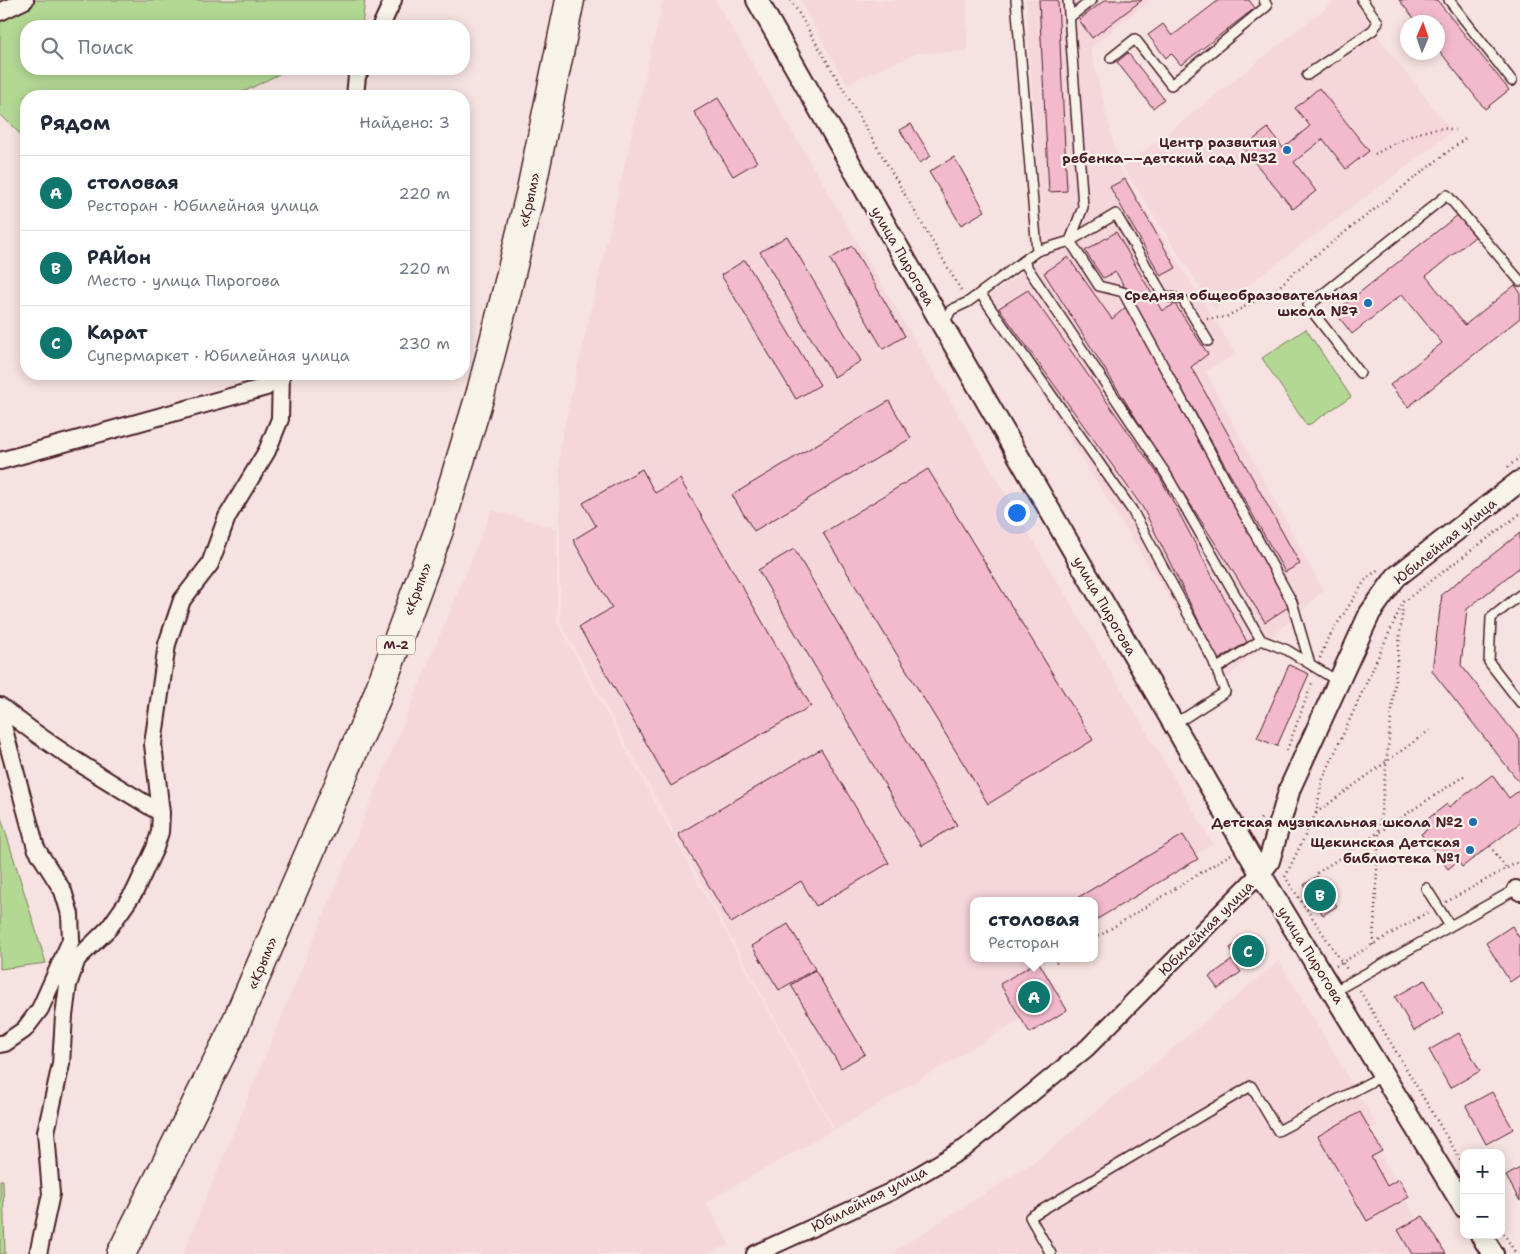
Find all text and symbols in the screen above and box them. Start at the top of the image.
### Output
north arrow [1400,15,1445,60]
search box [20,20,470,75]
icon: search [38,34,66,62]
text: Поиск [78,35,133,60]
text: Рядом [40,109,110,137]
text: Найдено: 3 [359,112,450,133]
place label: Центр развития ребенка––детский сад №32 [1062,133,1277,167]
marker: Центр развития ребенка––детский сад №32 [1281,144,1293,156]
text: столовая [87,170,179,195]
street label: «Крым» [514,171,544,229]
text: A [50,183,62,204]
text: 220 m [398,183,450,204]
text: Ресторан · Юбилейная улица [87,195,319,216]
street label: улица Пирогова [867,203,939,309]
text: РАЙон [87,245,151,270]
text: B [51,258,61,279]
text: 220 m [398,258,450,279]
text: Место · улица Пирогова [87,270,280,291]
place label: Средняя общеобразовательная школа №7 [1124,286,1358,320]
marker: Средняя общеобразовательная школа №7 [1362,297,1374,309]
text: Карат [87,320,148,345]
text: C [51,333,61,354]
text: 230 m [398,333,450,354]
text: Супермаркет · Юбилейная улица [87,345,350,366]
street label: Юбилейная улица [1390,494,1500,588]
your location [1004,500,1030,526]
street label: улица Пирогова [1069,553,1141,659]
street label: «Крым» [399,560,435,618]
road number: М-2 [377,636,415,654]
place label: Детская музыкальная школа №2 [1212,813,1463,831]
marker: Детская музыкальная школа №2 [1467,816,1479,828]
place label: Щекинская Детская библиотека №1 [1310,833,1460,867]
marker: Щекинская Детская библиотека №1 [1464,844,1476,856]
street label: Юбилейная улица [1155,876,1258,979]
pin: B [1304,876,1336,914]
popup [970,897,1098,962]
street label: улица Пирогова [1274,903,1348,1007]
text: столовая [988,907,1080,932]
text: Ресторан [988,932,1059,953]
pin: C [1232,932,1264,970]
street label: «Крым» [243,934,281,992]
pin: A [1018,978,1050,1016]
map controls [1460,1149,1505,1239]
button: + [1460,1149,1505,1194]
street label: Юбилейная улица [808,1162,930,1236]
button: − [1460,1194,1505,1239]

